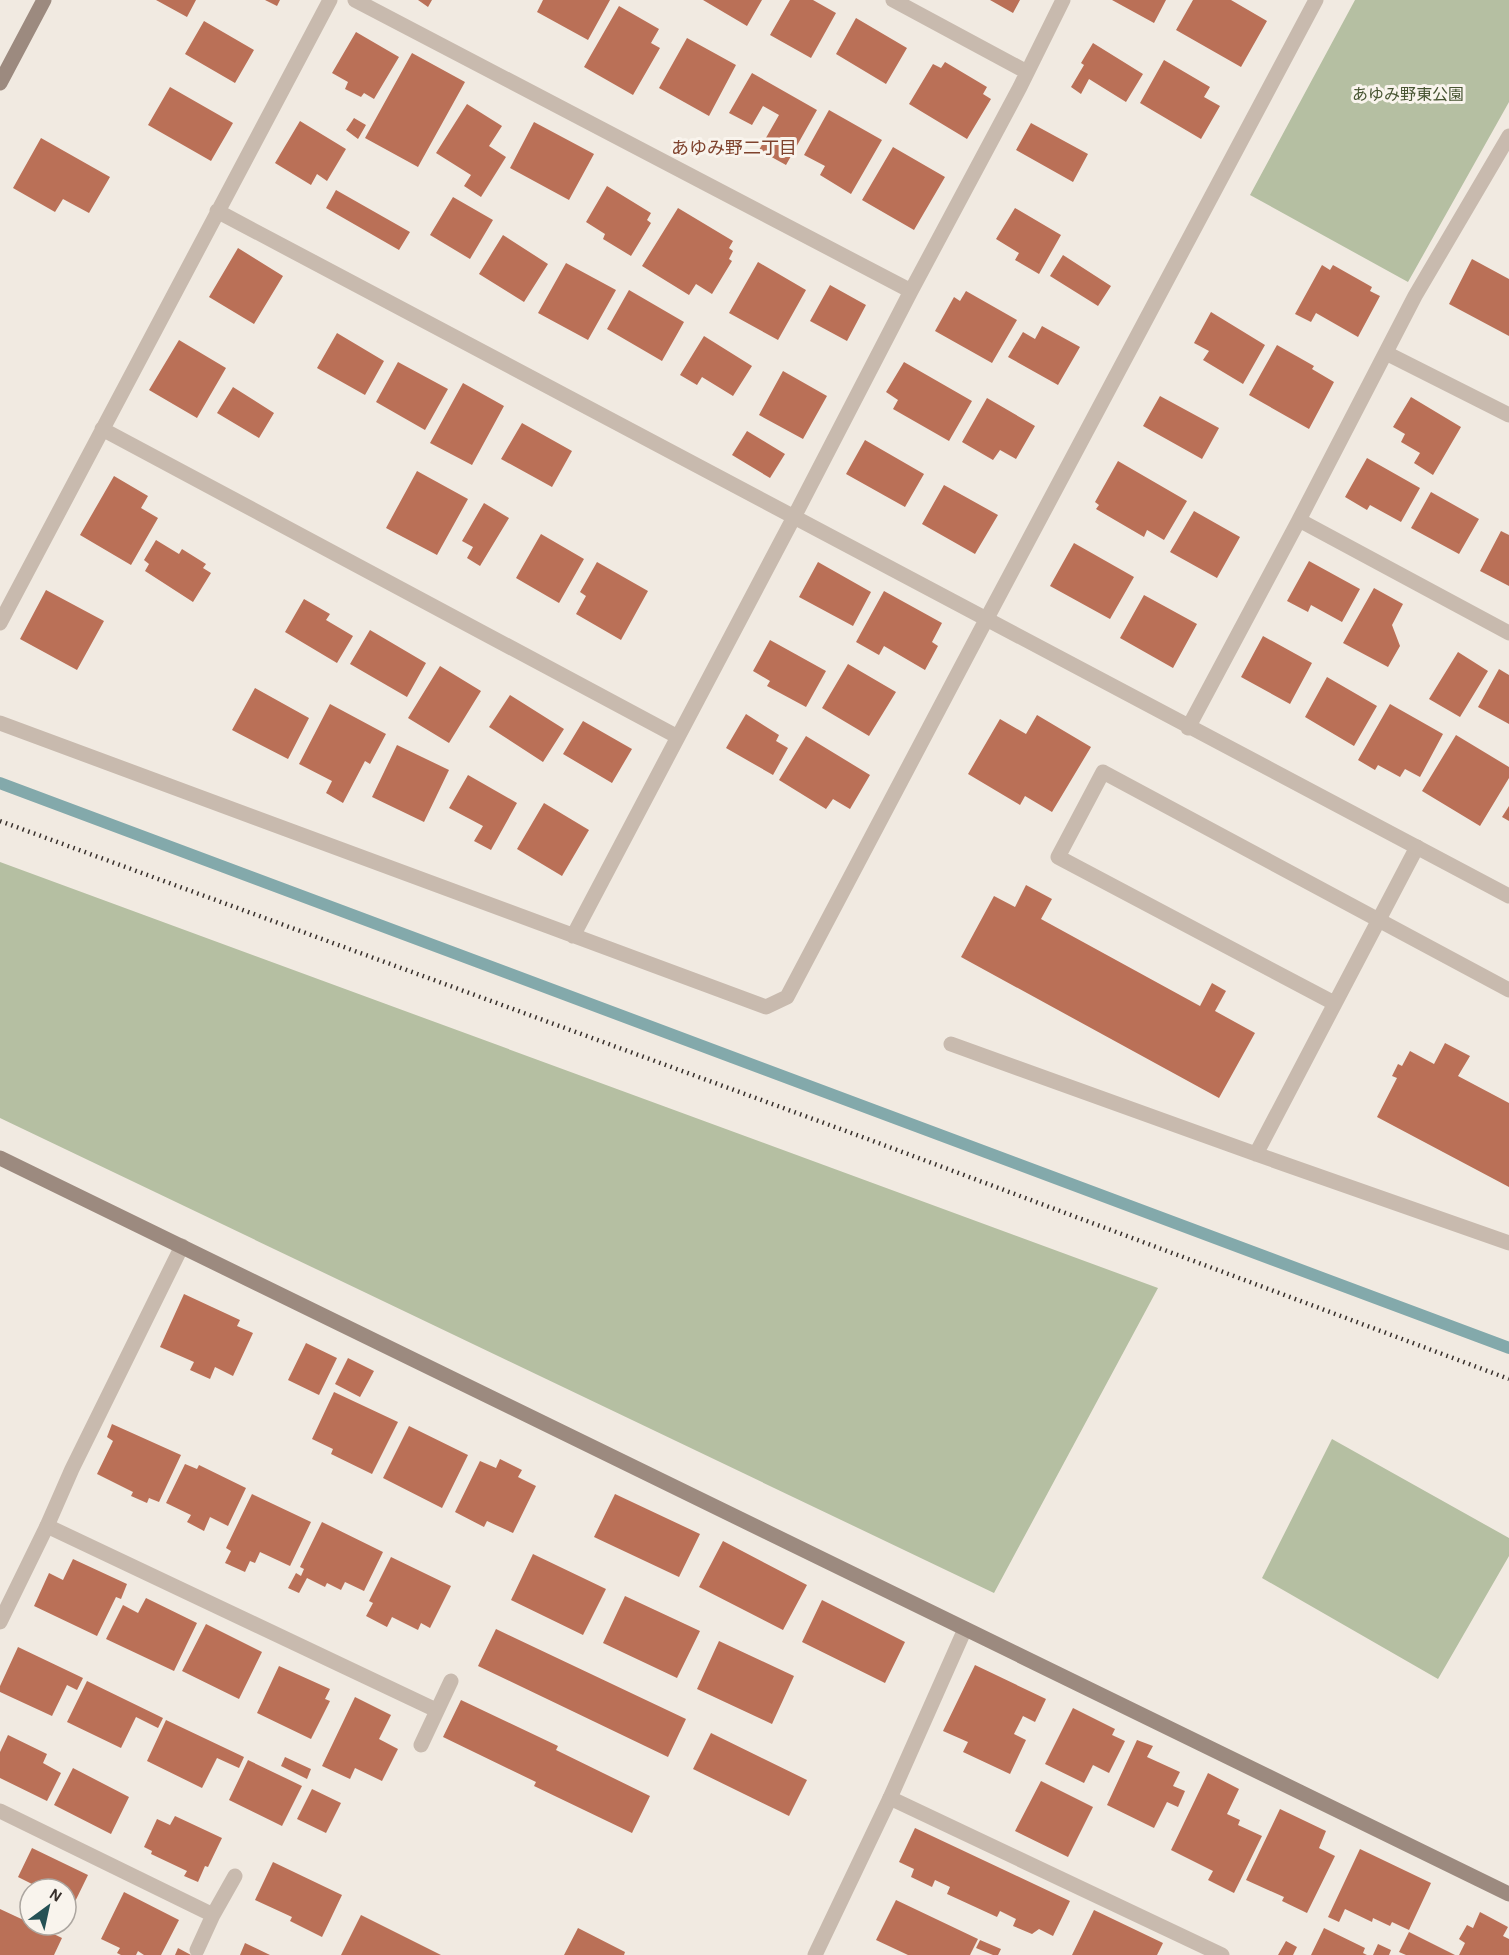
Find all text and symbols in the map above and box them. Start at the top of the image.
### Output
park label: あゆみ野東公園 [1352,86,1464,103]
district label: あゆみ野二丁目 [671,139,797,158]
north arrow [18,1877,78,1937]
text: N [47,1886,65,1905]

